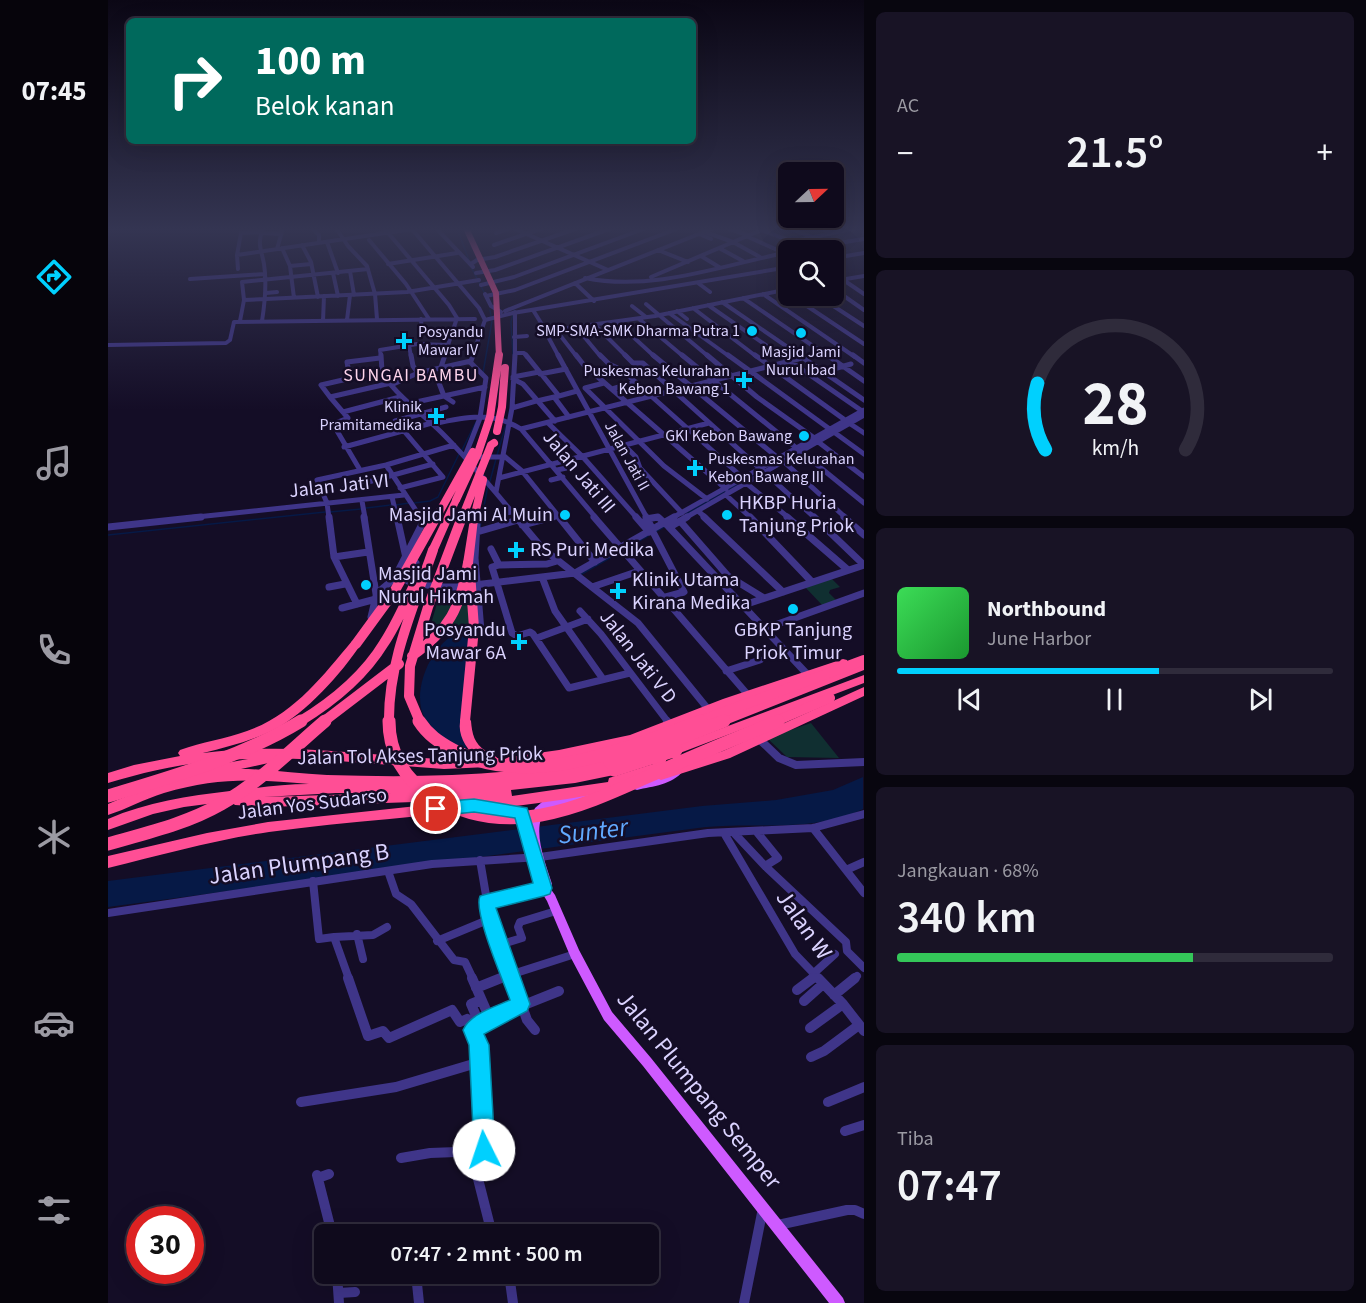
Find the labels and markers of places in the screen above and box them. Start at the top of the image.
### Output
place label: SMP-SMA-SMK Dharma Putra 1 [536,320,740,342]
place label: Posyandu Mawar IV [418,321,484,361]
marker: SMP-SMA-SMK Dharma Putra 1 [745,324,759,338]
marker: Masjid Jami Nurul Ibad [794,326,808,340]
marker: Posyandu Mawar IV [395,332,413,350]
place label: Masjid Jami Nurul Ibad [761,341,841,381]
place label: Puskesmas Kelurahan Kebon Bawang 1 [583,360,730,400]
marker: Puskesmas Kelurahan Kebon Bawang 1 [735,371,753,389]
place label: Klinik Pramitamedika [320,396,422,436]
marker: Klinik Pramitamedika [427,407,445,425]
place label: GKI Kebon Bawang [665,425,792,447]
marker: GKI Kebon Bawang [797,429,811,443]
place label: Puskesmas Kelurahan Kebon Bawang III [708,448,855,488]
marker: Puskesmas Kelurahan Kebon Bawang III [686,459,704,477]
place label: HKBP Huria Tanjung Priok [739,489,854,540]
place label: Masjid Jami Al Muin [389,501,553,529]
marker: Masjid Jami Al Muin [558,508,572,522]
marker: HKBP Huria Tanjung Priok [720,508,734,522]
place label: RS Puri Medika [530,536,654,564]
marker: RS Puri Medika [507,541,525,559]
place label: Masjid Jami Nurul Hikmah [378,560,494,611]
place label: Klinik Utama Kirana Medika [632,566,750,617]
marker: Masjid Jami Nurul Hikmah [359,578,373,592]
marker: Klinik Utama Kirana Medika [609,582,627,600]
marker: GBKP Tanjung Priok Timur [786,602,800,616]
place label: Posyandu Mawar 6A [424,616,506,667]
place label: GBKP Tanjung Priok Timur [734,616,852,667]
marker: Posyandu Mawar 6A [510,633,528,651]
pin [410,783,461,834]

